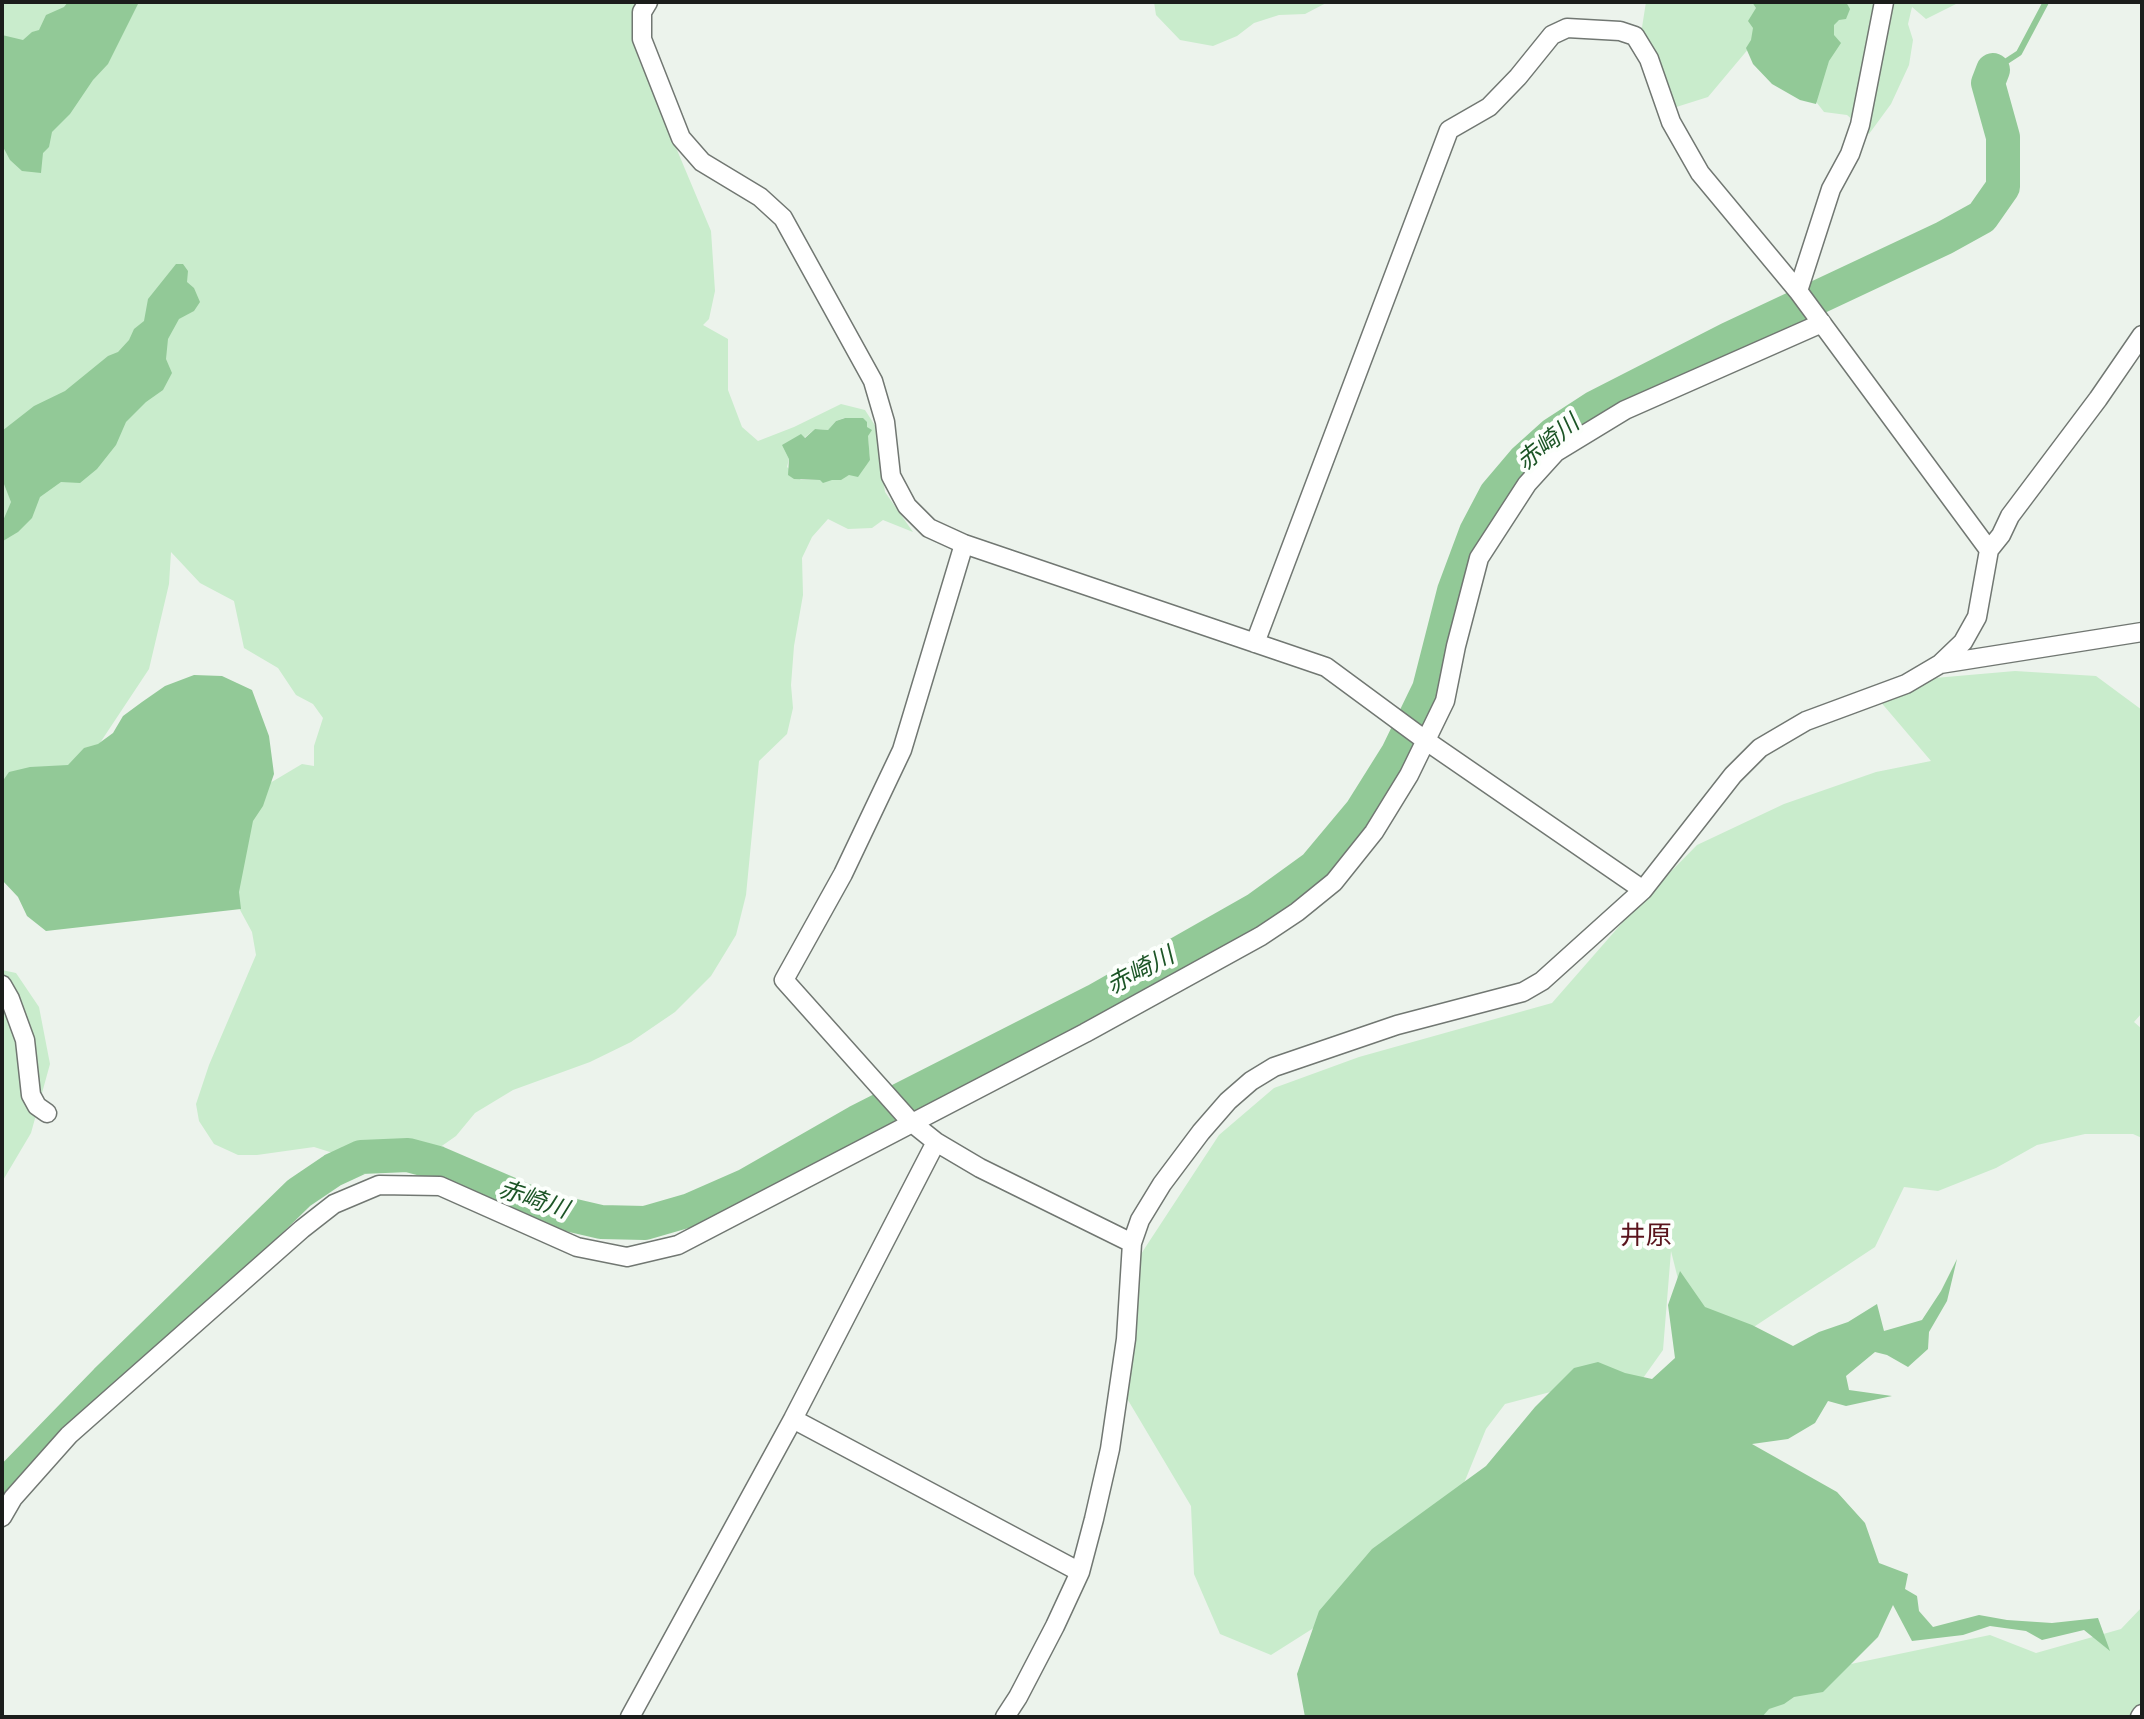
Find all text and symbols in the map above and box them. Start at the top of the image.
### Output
water label: 赤崎川 [1512,410,1586,478]
water label: 赤崎川 [1102,942,1180,1002]
water label: 赤崎川 [494,1176,572,1226]
district label: 井原 [1620,1221,1672,1253]

